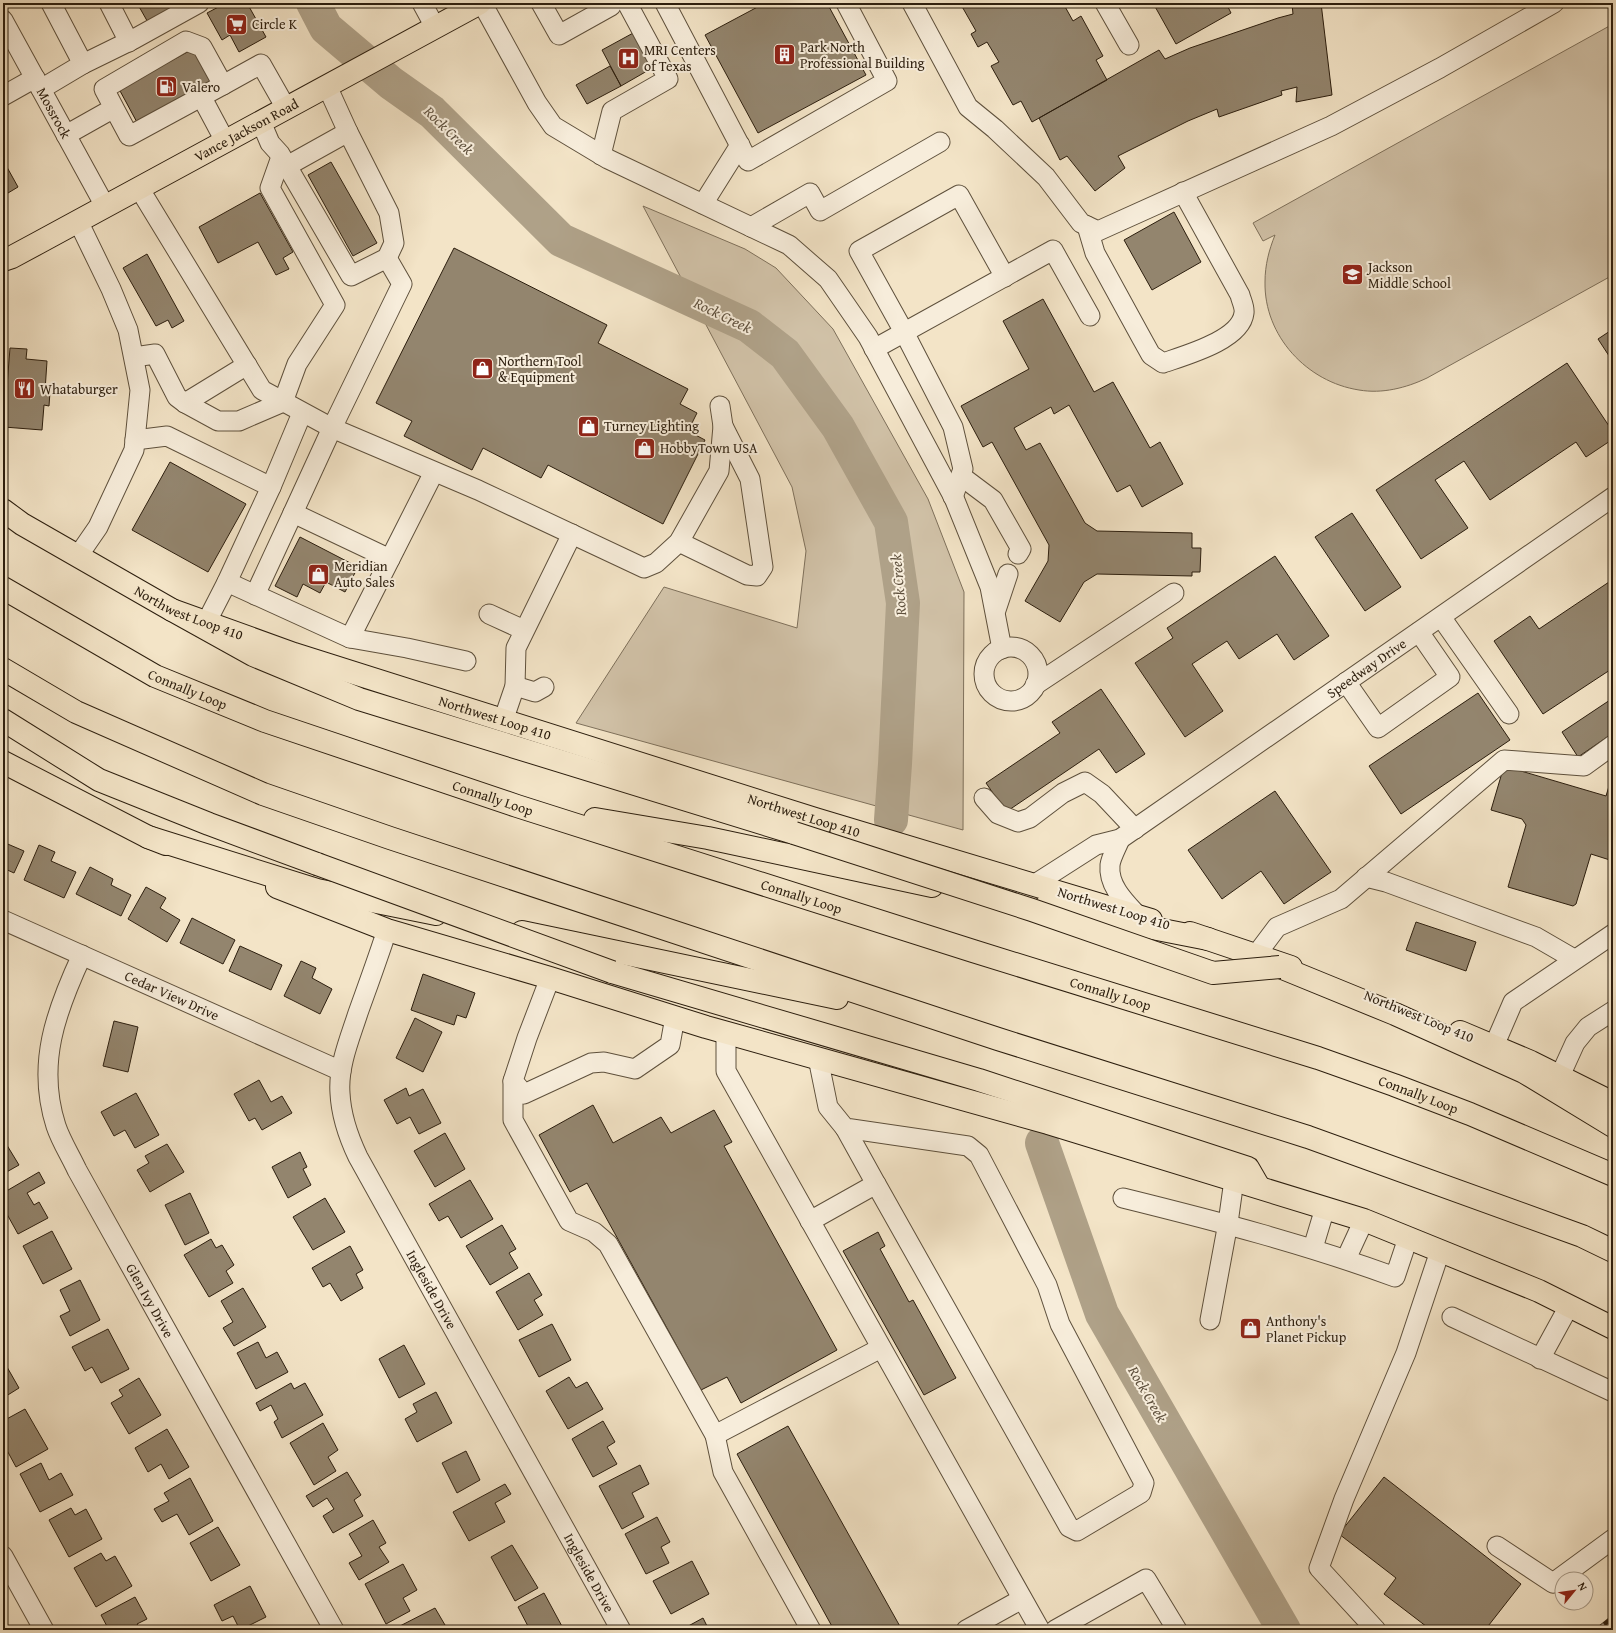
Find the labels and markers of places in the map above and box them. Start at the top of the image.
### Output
supermarket icon: Circle K [223,11,249,37]
place label: Circle K [252,14,298,34]
place label: Park North Professional Building [800,37,925,73]
place label: MRI Centers of Texas [644,40,716,76]
building icon: Park North Professional Building [772,42,798,68]
hospital icon: MRI Centers of Texas [615,45,641,71]
fuel station icon: Valero [153,74,179,100]
place label: Valero [182,77,220,97]
place label: Jackson Middle School [1366,257,1451,293]
school or university icon: Jackson Middle School [1339,262,1365,288]
place label: Northern Tool & Equipment [498,351,582,387]
shop icon: Northern Tool & Equipment [469,356,495,382]
restaurant icon: Whataburger [11,376,37,402]
place label: Whataburger [40,379,118,399]
shop icon: Turney Lighting [576,413,602,439]
place label: Turney Lighting [604,416,699,436]
shop icon: HobbyTown USA [632,435,658,461]
place label: HobbyTown USA [660,438,758,458]
place label: Meridian Auto Sales [334,556,395,592]
shop icon: Meridian Auto Sales [305,561,331,587]
place label: Anthony's Planet Pickup [1266,1311,1347,1347]
shop icon: Anthony's Planet Pickup [1237,1316,1263,1342]

